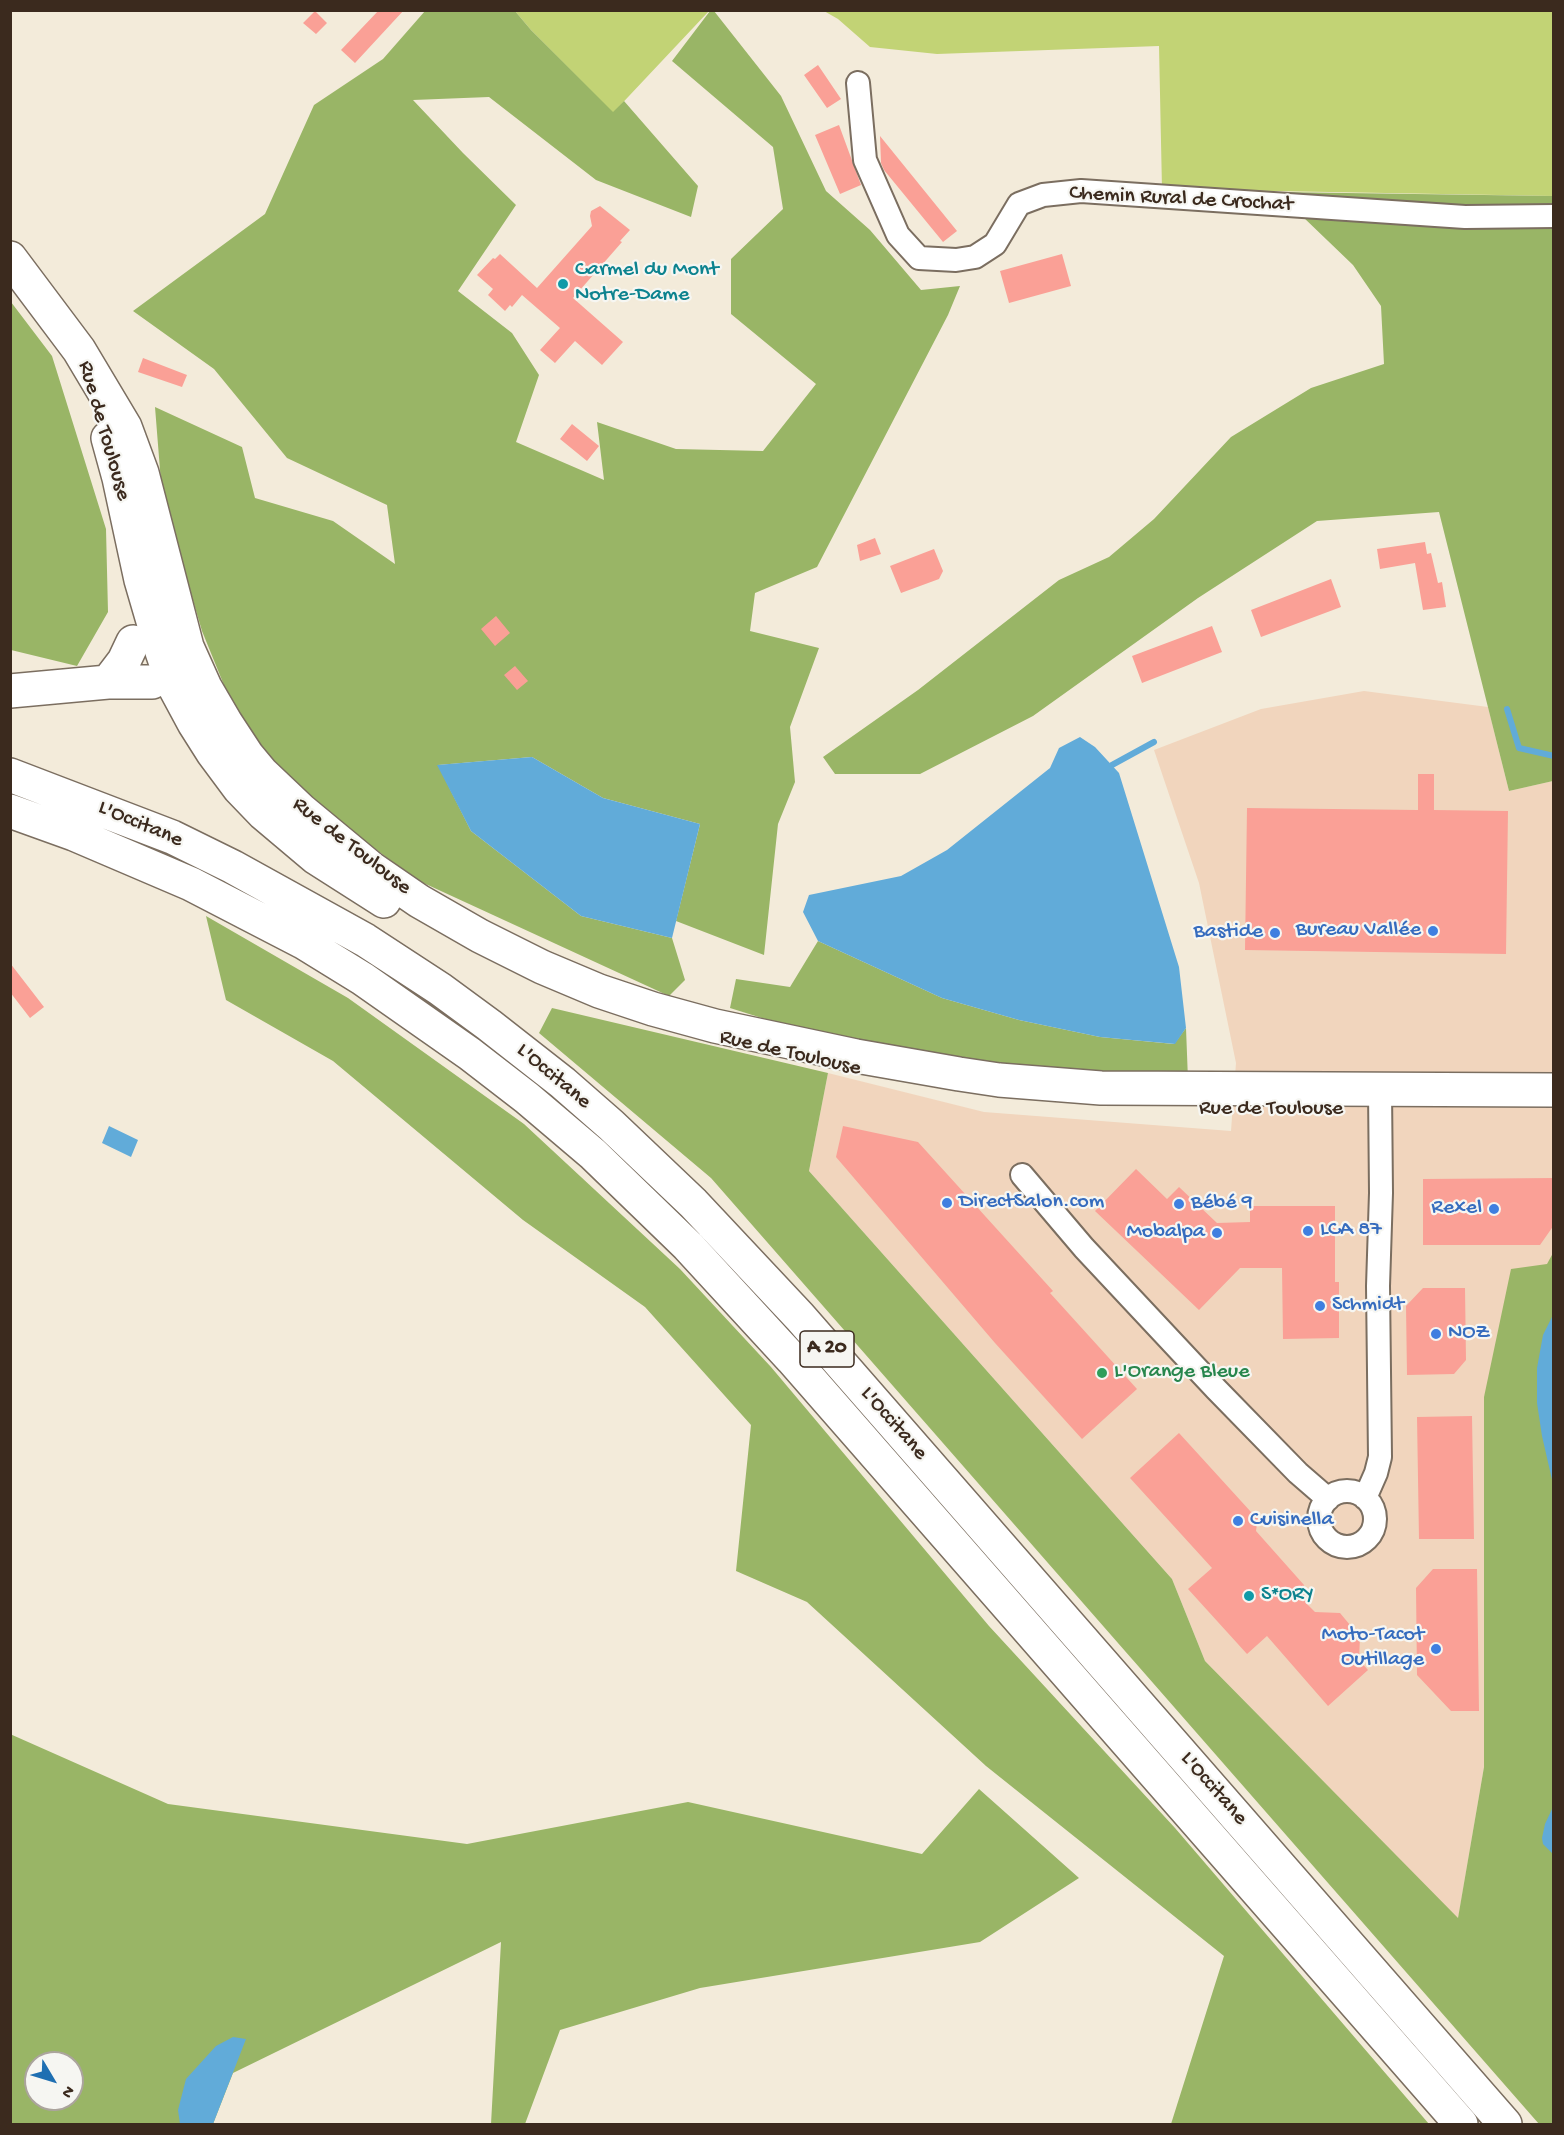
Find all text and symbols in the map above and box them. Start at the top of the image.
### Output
street label: Chemin Rural de Crochat [1068,181,1294,219]
place label: Carmel du Mont Notre-Dame [575,258,718,310]
marker: Carmel du Mont Notre-Dame [556,277,570,291]
street label: Rue de Toulouse [70,358,136,504]
street label: Rue de Toulouse [286,792,416,902]
street label: L'Occitane [94,795,186,855]
place label: Bureau Vallée [1296,918,1421,944]
place label: Bastide [1193,920,1263,946]
marker: Bureau Vallée [1426,924,1440,938]
marker: Bastide [1268,926,1282,940]
street label: Rue de Toulouse [717,1025,863,1083]
street label: L'Occitane [510,1038,596,1116]
street label: Rue de Toulouse [1199,1097,1343,1123]
place label: DirectSalon.com [959,1190,1104,1216]
place label: Bébé 9 [1191,1191,1253,1217]
marker: DirectSalon.com [940,1196,954,1210]
place label: Rexel [1431,1196,1482,1222]
marker: Bébé 9 [1172,1197,1186,1211]
marker: Rexel [1487,1202,1501,1216]
place label: LCA 87 [1320,1218,1382,1244]
place label: Mobalpa [1127,1220,1205,1246]
marker: LCA 87 [1301,1224,1315,1238]
marker: Mobalpa [1210,1226,1224,1240]
place label: Schmidt [1332,1293,1404,1319]
marker: Schmidt [1313,1299,1327,1313]
place label: NOZ [1448,1321,1490,1347]
marker: NOZ [1429,1327,1443,1341]
road number: A 20 [800,1331,854,1367]
place label: L'Orange Bleue [1114,1360,1250,1386]
marker: L'Orange Bleue [1095,1366,1109,1380]
street label: L'Occitane [854,1382,932,1466]
place label: Cuisinella [1250,1508,1334,1534]
marker: Cuisinella [1231,1514,1245,1528]
place label: S*ORY [1261,1583,1314,1609]
marker: S*ORY [1242,1589,1256,1603]
place label: Moto-Tacot Outillage [1321,1623,1424,1675]
marker: Moto-Tacot Outillage [1429,1642,1443,1656]
street label: L'Occitane [1174,1747,1252,1831]
north arrow [24,2051,84,2111]
text: N [56,2081,78,2101]

